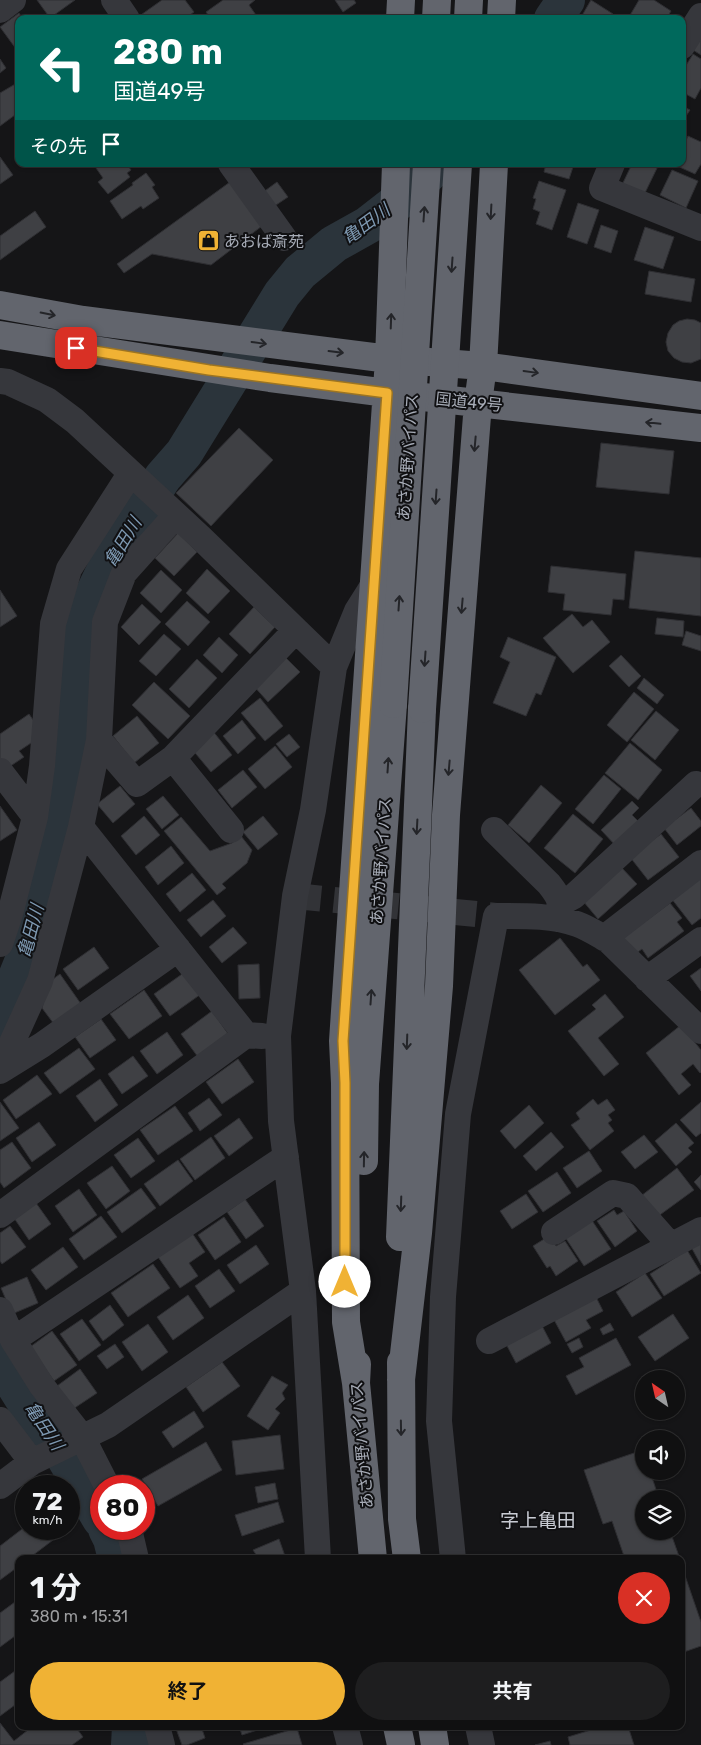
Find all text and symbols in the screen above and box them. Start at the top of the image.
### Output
text: 280 m [113,31,223,73]
icon: left [30,35,95,100]
text: 国道49号 [113,78,206,105]
icon: arrive [97,130,125,158]
text: その先 [30,135,87,158]
water label: 亀田川 [338,198,396,249]
one-way arrow [487,204,496,220]
one-way arrow [419,206,428,222]
shop icon: あおば斎苑 [196,229,220,253]
place label: あおば斎苑 [224,232,304,251]
one-way arrow [447,257,456,273]
one-way arrow [39,309,55,319]
one-way arrow [386,314,395,330]
pin [55,327,97,369]
icon: arrive [62,334,90,362]
one-way arrow [250,338,266,348]
one-way arrow [328,347,344,357]
one-way arrow [523,367,539,377]
street label: 国道49号 [435,389,503,415]
street label: あさか野バイパス [394,393,422,521]
one-way arrow [645,418,661,428]
one-way arrow [470,436,480,452]
one-way arrow [432,489,441,505]
water label: 亀田川 [100,511,147,571]
one-way arrow [395,596,404,612]
one-way arrow [458,598,467,614]
one-way arrow [421,651,430,667]
one-way arrow [384,757,393,773]
one-way arrow [445,760,454,776]
street label: あさか野バイパス [367,797,395,925]
one-way arrow [412,819,421,835]
water label: 亀田川 [13,900,49,960]
one-way arrow [367,989,376,1005]
one-way arrow [403,1034,412,1050]
one-way arrow [359,1151,369,1168]
one-way arrow [396,1196,406,1212]
position arrow [318,1255,370,1307]
north arrow [635,1370,685,1420]
map controls [635,1370,685,1540]
street label: あさか野バイパス [347,1381,377,1509]
water label: 亀田川 [20,1397,69,1456]
one-way arrow [397,1420,406,1436]
button: sound [635,1430,685,1480]
speed limit sign: 80 [90,1475,155,1540]
text: 72 [32,1487,63,1516]
button: layers [635,1490,685,1540]
district label: 字上亀田 [500,1509,576,1532]
text: km/h [33,1513,62,1527]
text: 1 分 [30,1570,81,1606]
button: close [618,1572,670,1624]
text: 380 m · 15:31 [30,1607,128,1626]
button: 終了 [30,1662,345,1720]
button: 共有 [355,1662,670,1720]

